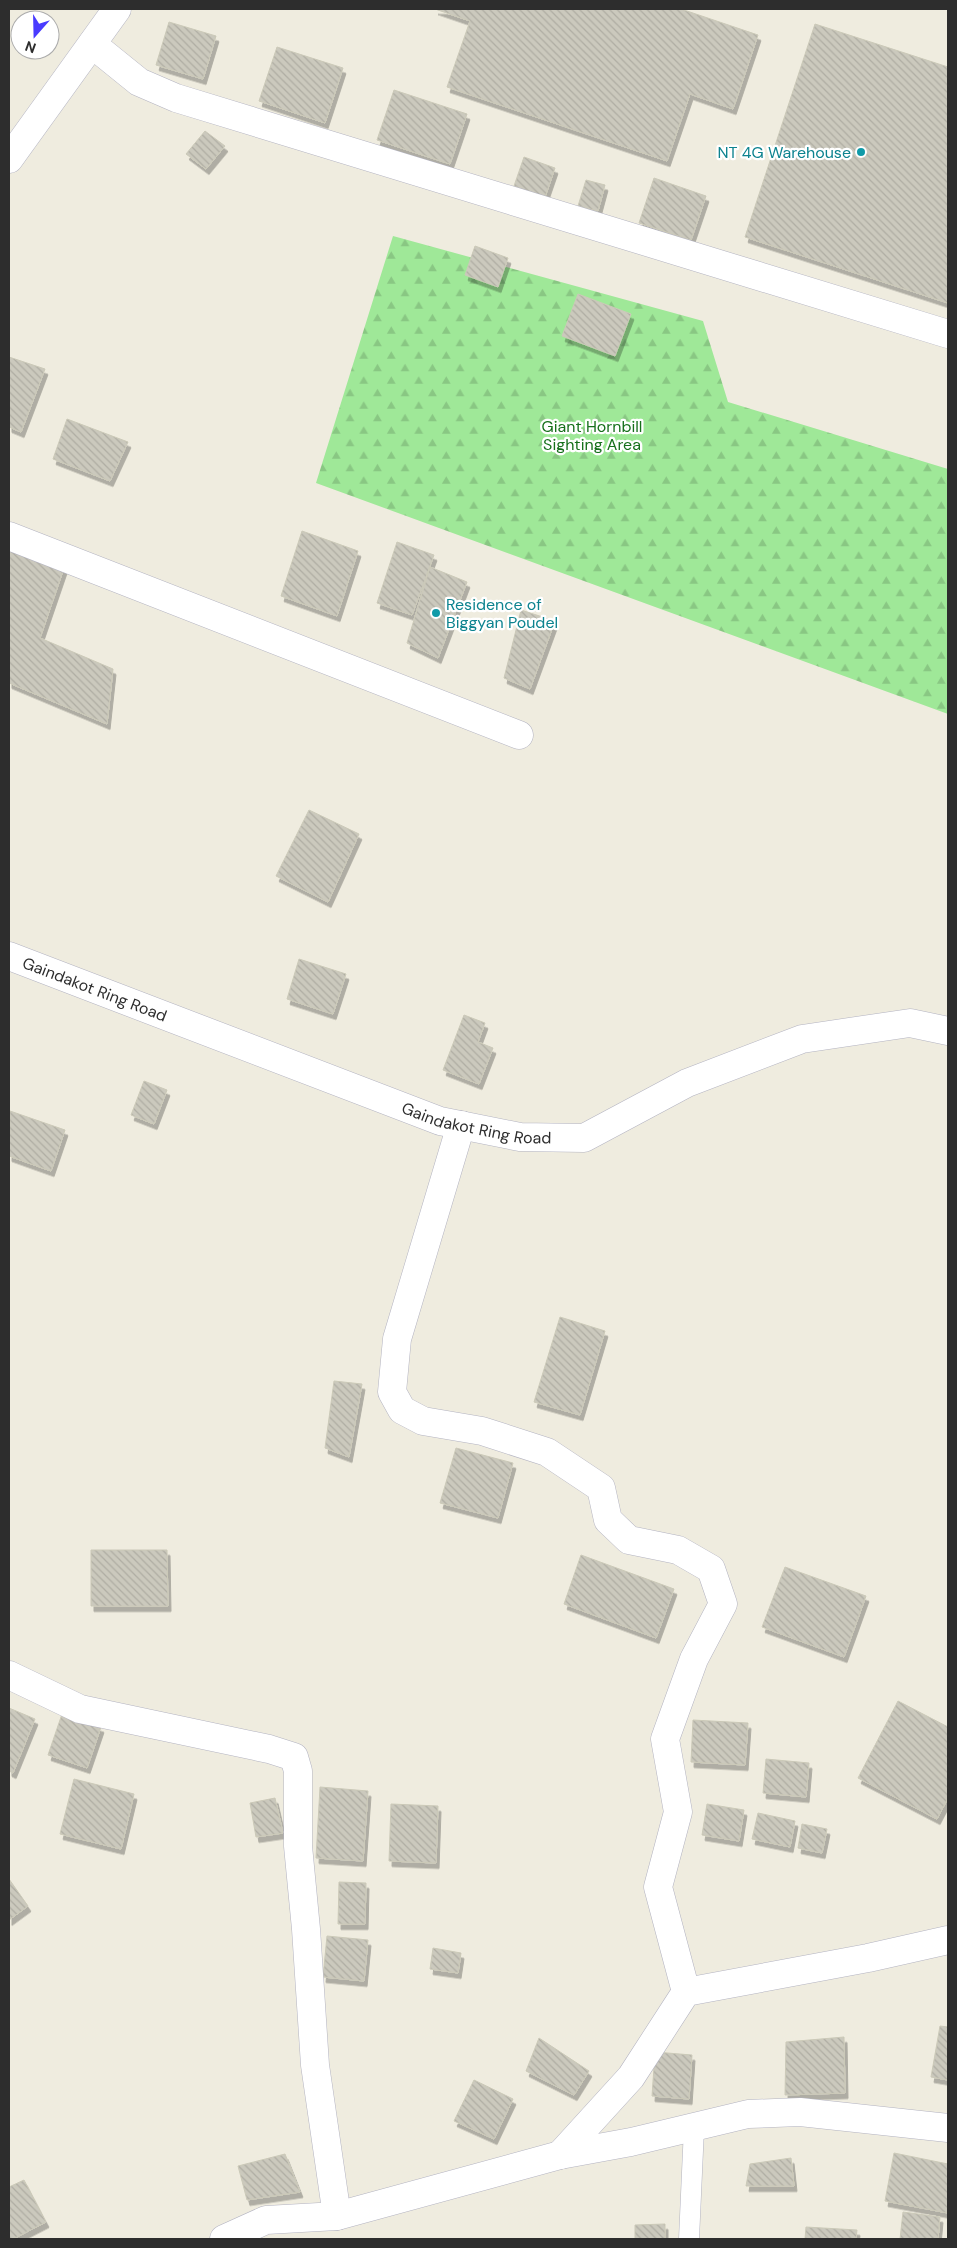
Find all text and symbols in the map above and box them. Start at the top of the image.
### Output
north arrow [10,10,60,60]
text: N [23,37,38,57]
place label: NT 4G Warehouse [718,142,851,163]
marker: NT 4G Warehouse [855,146,867,158]
park label: Giant Hornbill Sighting Area [542,416,642,455]
place label: Residence of Biggyan Poudel [446,594,558,633]
marker: Residence of Biggyan Poudel [430,607,442,619]
street label: Gaindakot Ring Road [20,952,170,1027]
street label: Gaindakot Ring Road [399,1097,552,1148]

